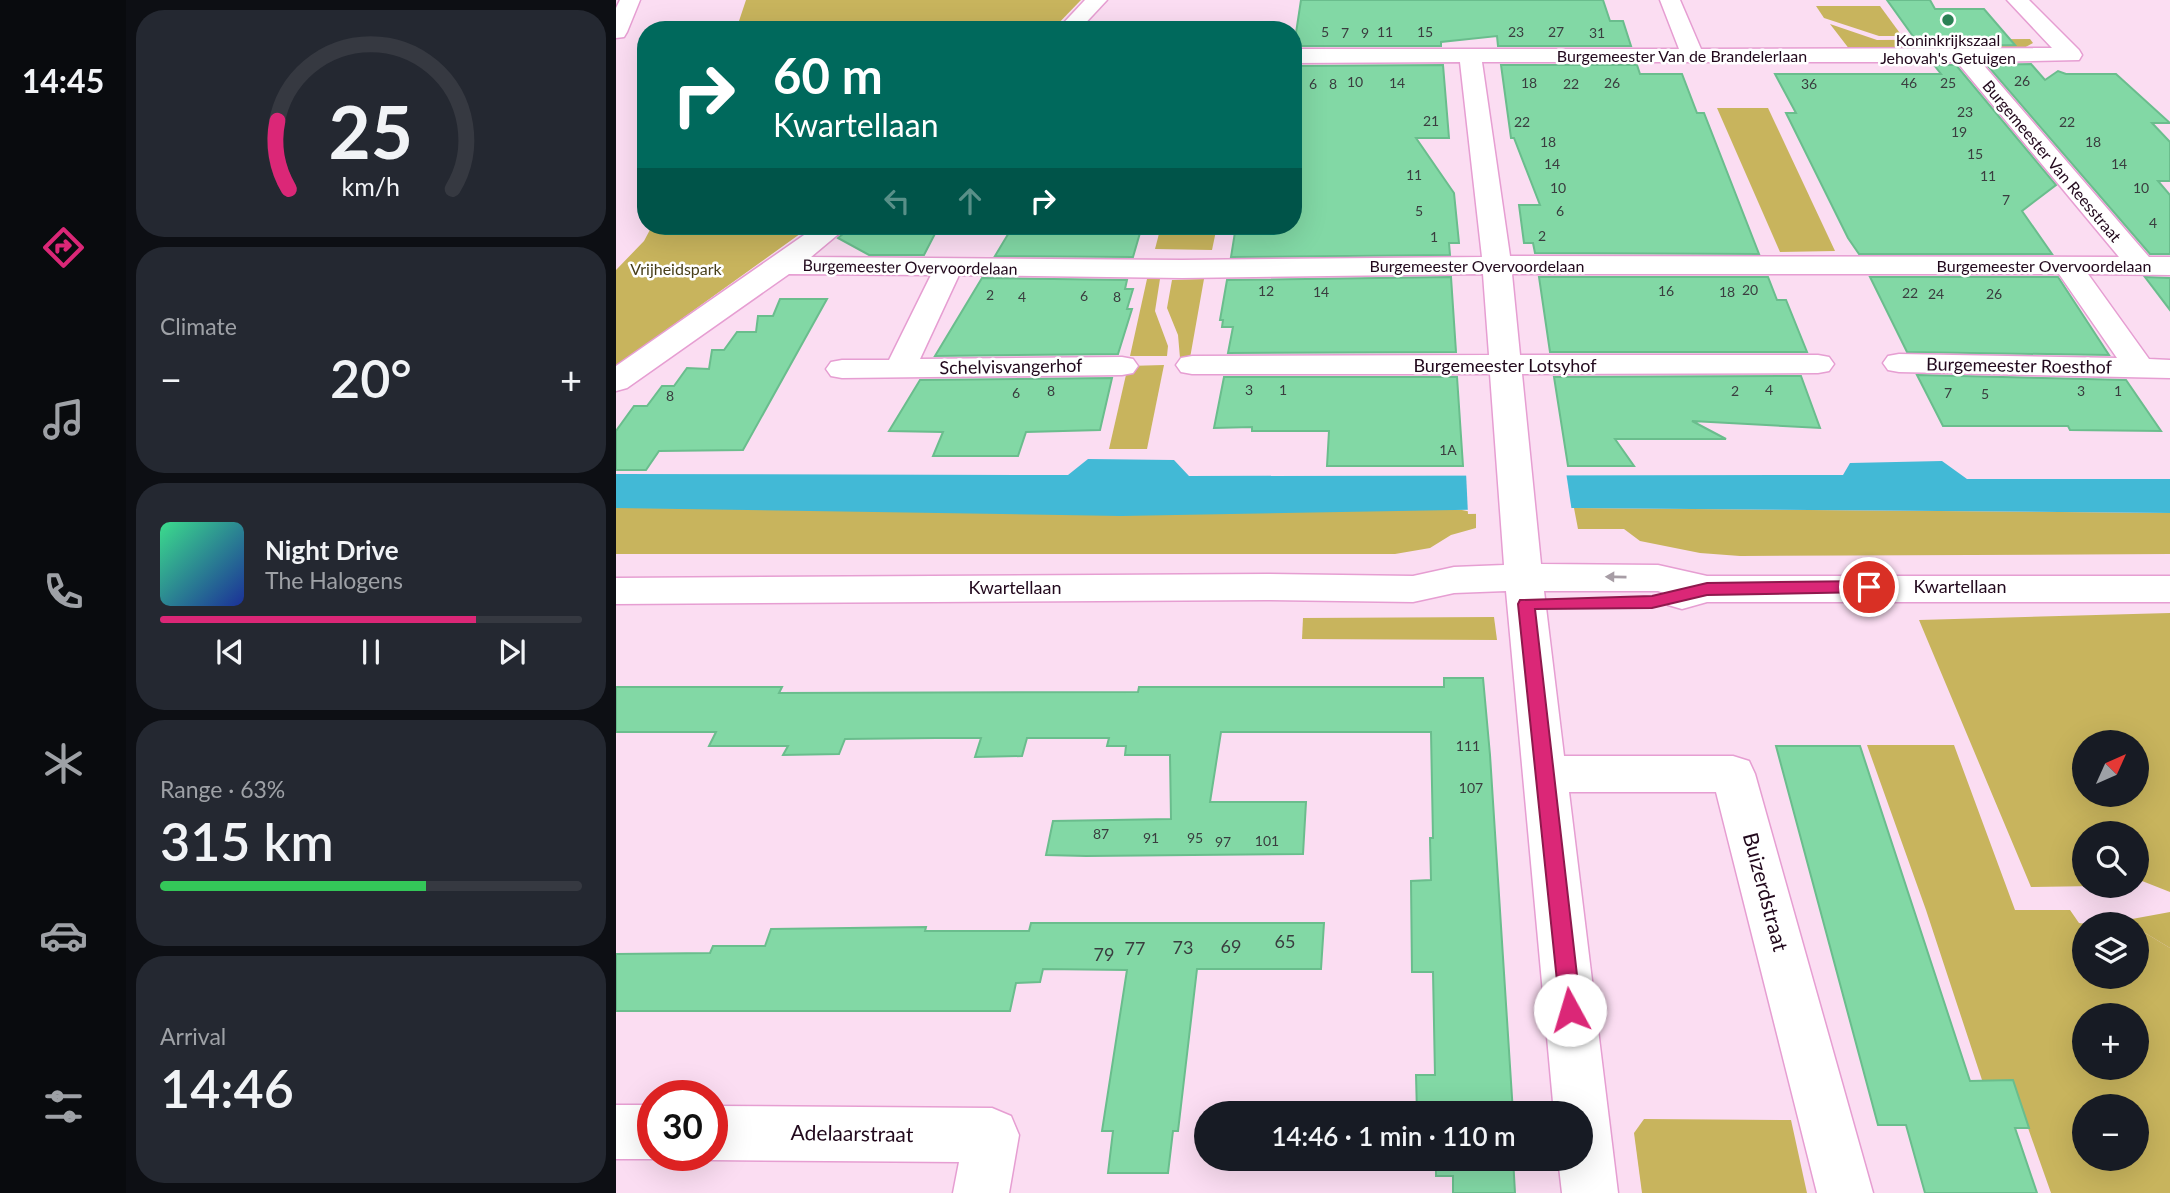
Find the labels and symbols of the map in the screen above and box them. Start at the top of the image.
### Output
marker: Koninkrijkszaal Jehovah's Getuigen [1940,12,1956,28]
house number: 5 [1321,23,1329,40]
house number: 11 [1377,23,1393,40]
house number: 15 [1417,23,1433,40]
house number: 23 [1508,23,1524,40]
house number: 27 [1548,23,1564,40]
house number: 7 [1341,24,1349,41]
house number: 9 [1361,24,1369,41]
house number: 31 [1589,24,1605,41]
place label: Koninkrijkszaal Jehovah's Getuigen [1880,30,2016,67]
street label: Burgemeester Van de Brandelerlaan [1557,46,1807,65]
house number: 26 [2014,72,2030,89]
house number: 10 [1347,73,1363,90]
house number: 14 [1389,74,1405,91]
house number: 18 [1521,74,1537,91]
house number: 26 [1604,74,1620,91]
house number: 46 [1901,74,1917,91]
house number: 25 [1940,74,1956,91]
house number: 6 [1309,75,1317,92]
house number: 8 [1329,75,1337,92]
house number: 22 [1563,75,1579,92]
house number: 36 [1801,75,1817,92]
street label: Burgemeester Van Reesstraat [1979,76,2126,246]
house number: 23 [1957,103,1973,120]
house number: 21 [1423,112,1439,129]
house number: 22 [1514,113,1530,130]
house number: 22 [2059,113,2075,130]
house number: 19 [1951,123,1967,140]
house number: 18 [1540,133,1556,150]
house number: 18 [2085,133,2101,150]
house number: 15 [1967,145,1983,162]
house number: 14 [1544,155,1560,172]
house number: 14 [2111,155,2127,172]
house number: 11 [1406,166,1422,183]
house number: 11 [1980,167,1996,184]
house number: 10 [1550,179,1566,196]
house number: 10 [2133,179,2149,196]
house number: 7 [2002,191,2010,208]
house number: 5 [1415,202,1423,219]
house number: 6 [1556,202,1564,219]
house number: 4 [2149,214,2157,231]
house number: 2 [1538,227,1546,244]
house number: 1 [1430,228,1438,245]
street label: Burgemeester Overvoordelaan [802,255,1018,278]
street label: Burgemeester Overvoordelaan [1370,256,1584,275]
street label: Burgemeester Overvoordelaan [1937,256,2151,275]
park label: Vrijheidspark [630,259,723,278]
house number: 20 [1742,281,1758,298]
house number: 12 [1258,282,1274,299]
house number: 16 [1658,282,1674,299]
house number: 14 [1313,283,1329,300]
house number: 18 [1719,283,1735,300]
house number: 22 [1902,284,1918,301]
house number: 24 [1928,285,1944,302]
house number: 26 [1986,285,2002,302]
house number: 2 [986,286,994,303]
house number: 6 [1080,287,1088,304]
house number: 4 [1018,288,1026,305]
house number: 8 [1113,288,1121,305]
street label: Burgemeester Roesthof [1926,352,2113,378]
street label: Schelvisvangerhof [939,354,1083,378]
street label: Burgemeester Lotsyhof [1413,354,1597,376]
house number: 3 [1245,381,1253,398]
house number: 1 [1279,381,1287,398]
house number: 4 [1765,381,1773,398]
house number: 8 [1047,382,1055,399]
house number: 2 [1731,382,1739,399]
house number: 3 [2077,382,2085,399]
house number: 1 [2114,382,2122,399]
house number: 6 [1012,384,1020,401]
house number: 7 [1944,384,1952,401]
house number: 5 [1981,385,1989,402]
house number: 8 [666,387,674,404]
house number: 1A [1439,441,1457,458]
pin [1839,557,1899,617]
one-way arrow [1605,571,1627,583]
street label: Kwartellaan [1913,575,2007,597]
street label: Kwartellaan [968,576,1062,598]
north arrow [2072,730,2149,807]
house number: 111 [1456,737,1480,754]
house number: 107 [1459,779,1483,796]
house number: 87 [1093,825,1109,842]
house number: 91 [1143,829,1159,846]
house number: 95 [1187,829,1203,846]
street label: Buizerdstraat [1739,830,1794,954]
house number: 101 [1255,832,1279,849]
house number: 97 [1215,833,1231,850]
house number: 65 [1275,930,1295,952]
house number: 69 [1221,935,1241,957]
house number: 73 [1173,936,1193,958]
house number: 77 [1125,937,1145,959]
house number: 79 [1094,943,1114,965]
position arrow [1533,973,1607,1047]
speed limit sign: 30 [637,1080,728,1171]
street label: Adelaarstraat [791,1119,914,1146]

